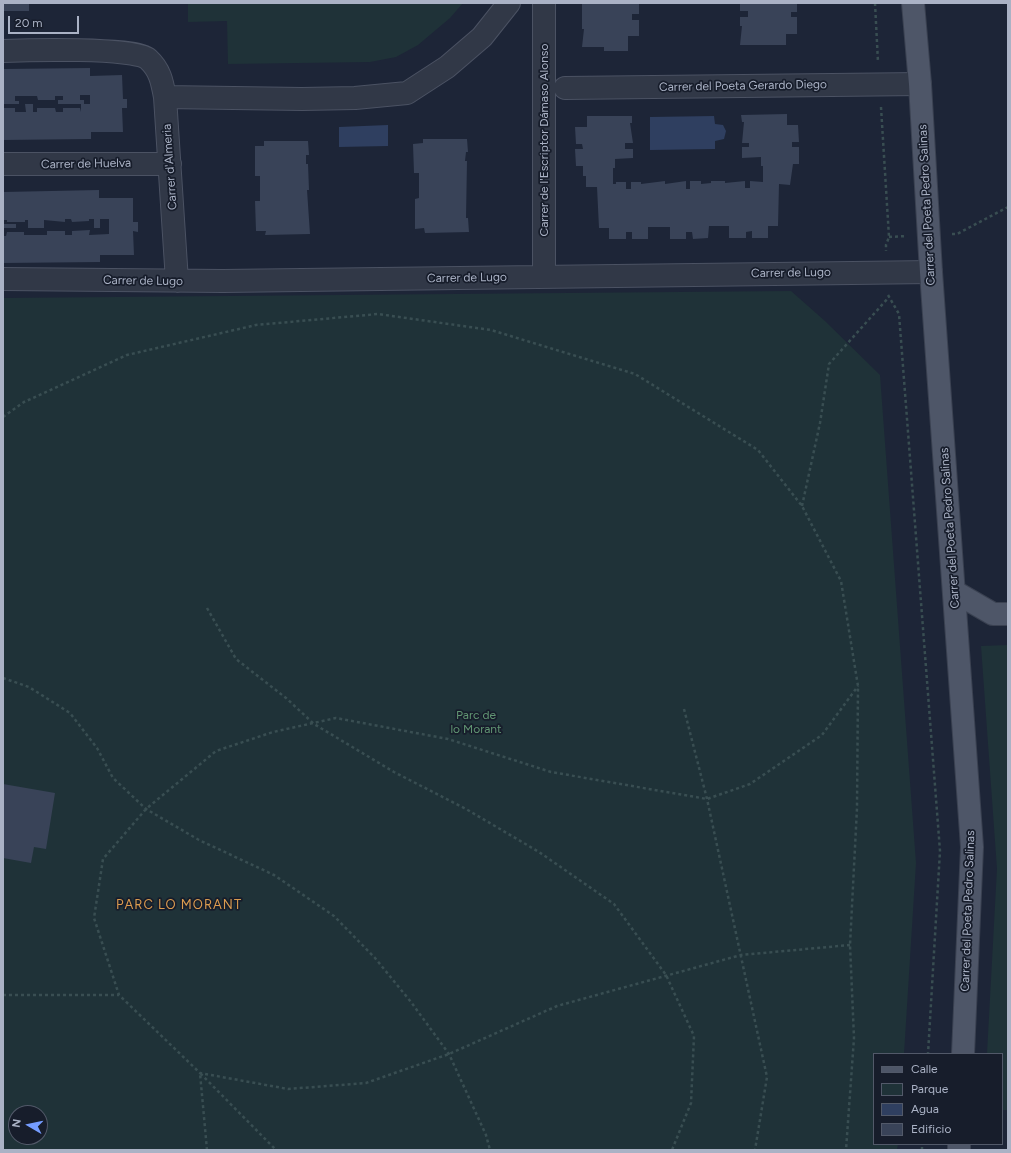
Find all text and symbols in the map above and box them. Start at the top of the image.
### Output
scale bar [10,8,81,34]
text: 20 m [15,16,43,30]
street label: Carrer de l'Escriptor Dámaso Alonso [537,44,551,236]
street label: Carrer del Poeta Gerardo Diego [659,77,827,95]
street label: Carrer d'Almeria [160,123,180,211]
street label: Carrer del Poeta Pedro Salinas [916,124,938,286]
street label: Carrer de Huelva [41,156,131,172]
street label: Carrer de Lugo [751,265,831,281]
street label: Carrer de Lugo [427,270,507,286]
street label: Carrer de Lugo [103,273,183,289]
street label: Carrer del Poeta Pedro Salinas [937,447,963,609]
park label: Parc de lo Morant [450,708,502,736]
street label: Carrer del Poeta Pedro Salinas [958,830,978,992]
district label: PARC LO MORANT [116,897,242,913]
legend [873,1053,1003,1145]
text: Calle [911,1062,938,1076]
text: Parque [911,1082,948,1096]
text: Agua [911,1102,939,1116]
north arrow [8,1105,48,1145]
text: N [10,1118,24,1128]
text: Edificio [911,1122,951,1136]

